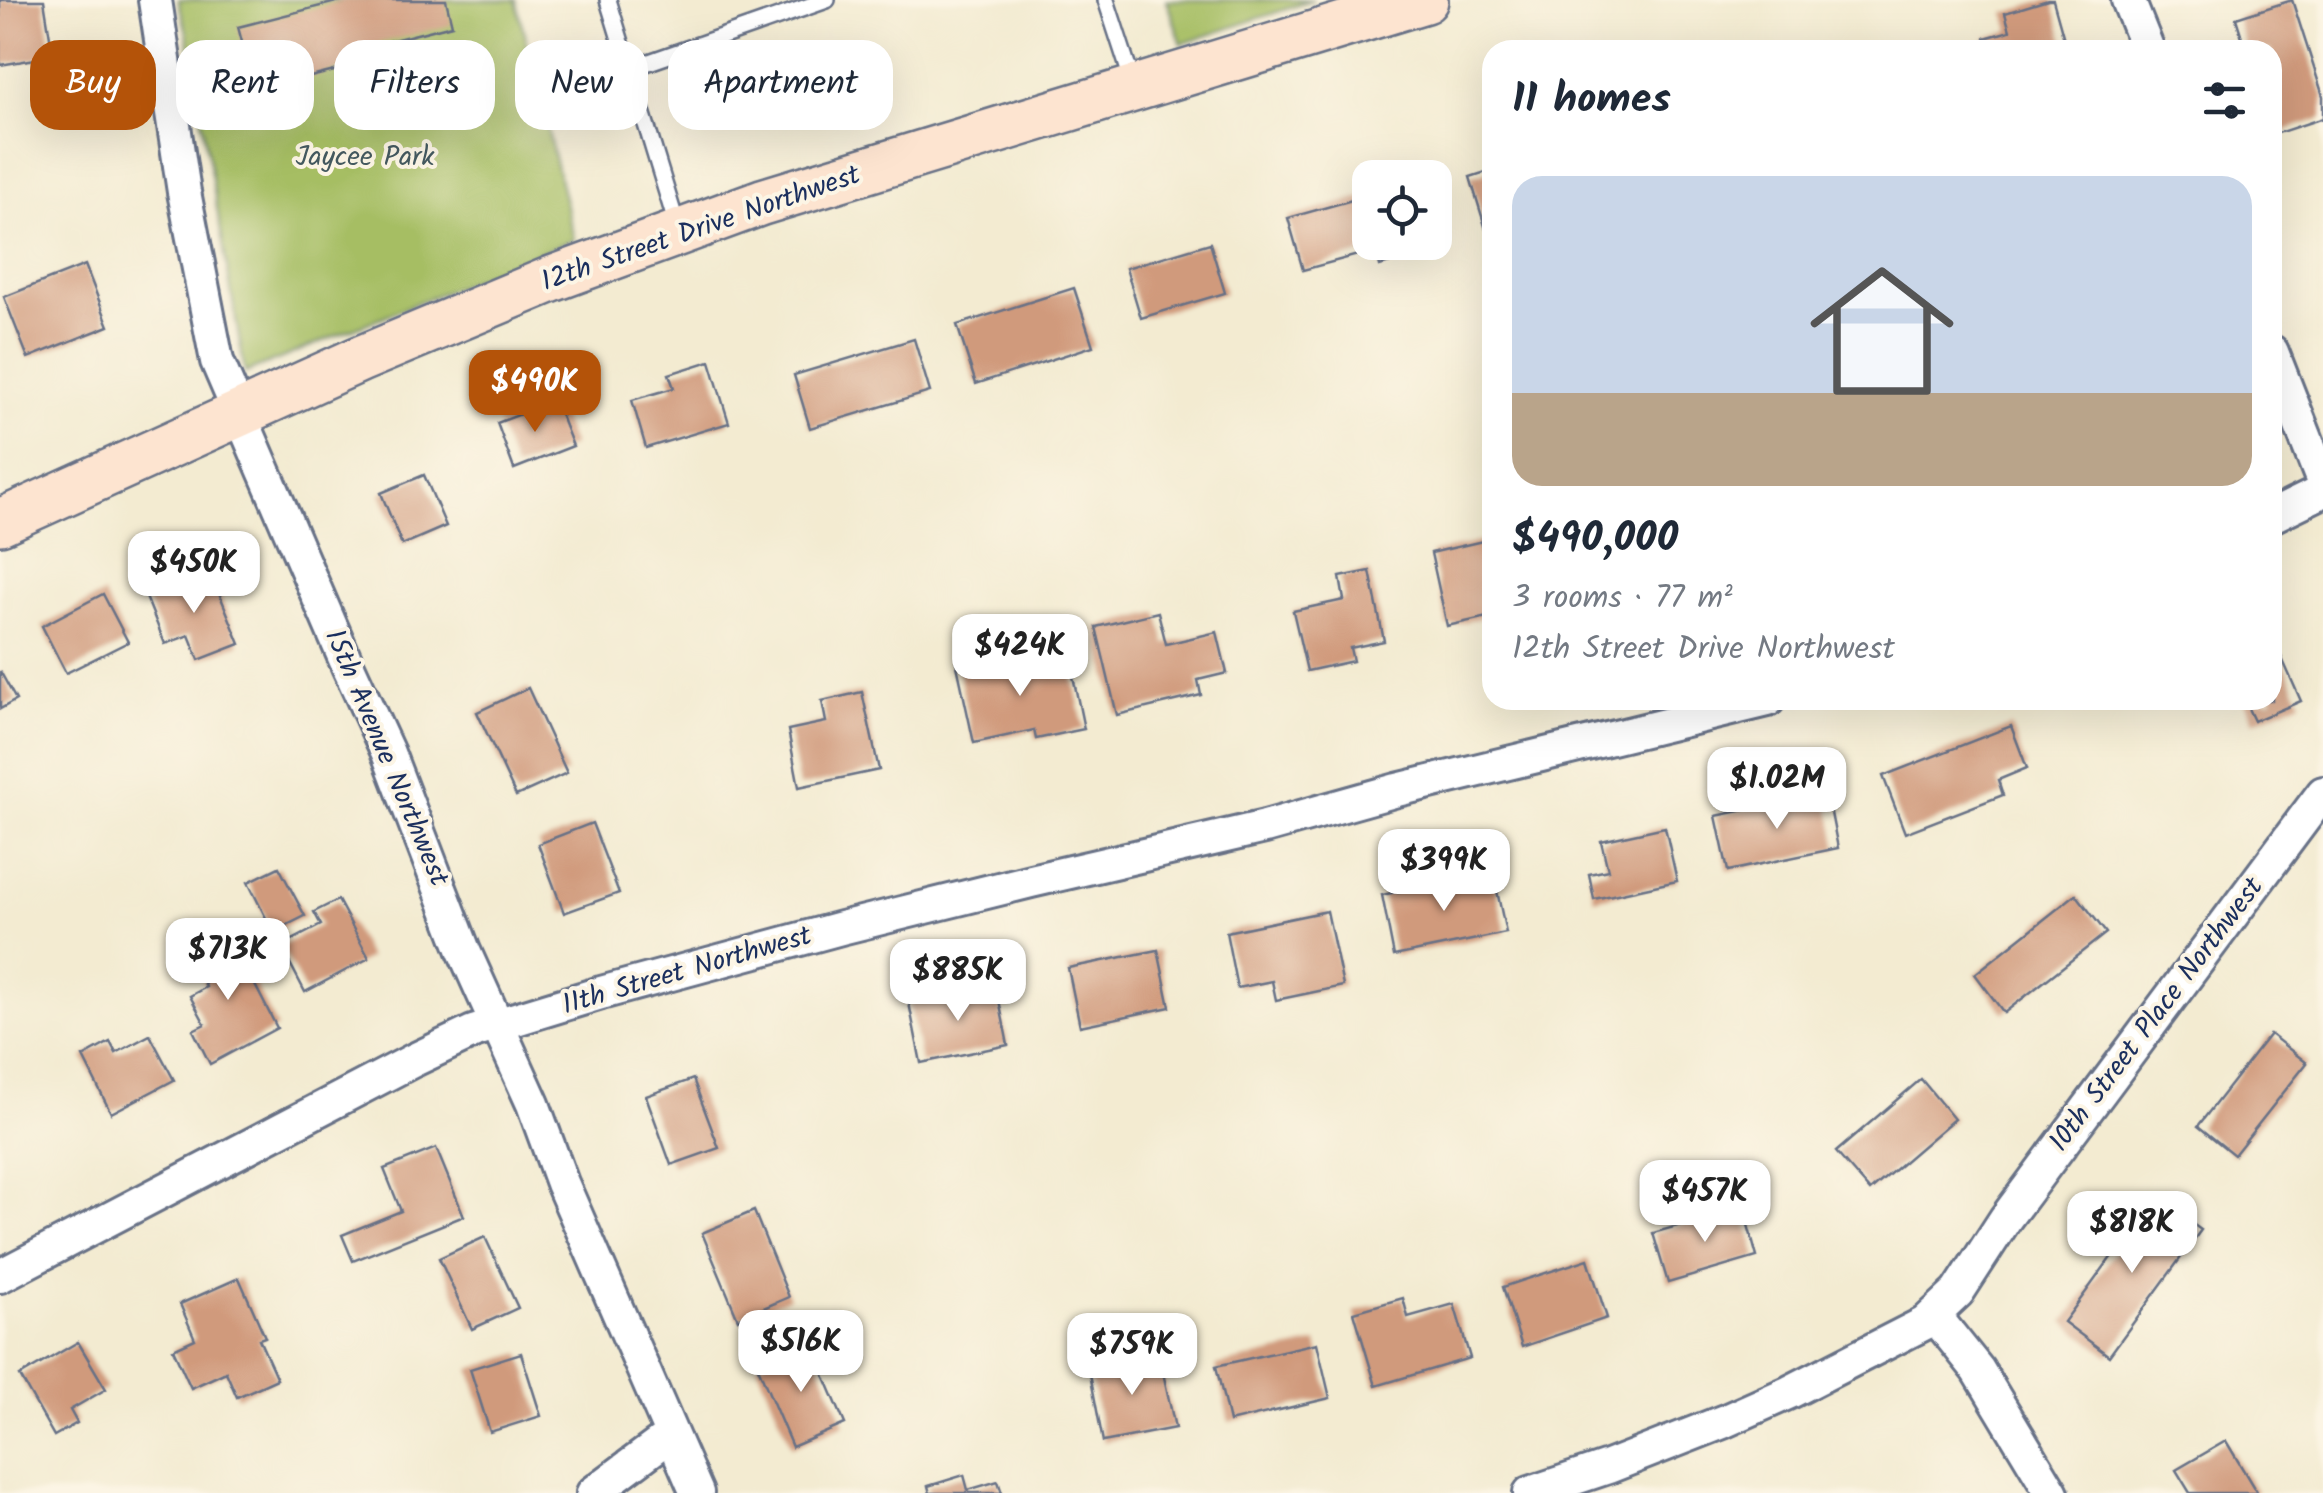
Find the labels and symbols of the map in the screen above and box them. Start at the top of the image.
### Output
park label: Jaycee Park [296,135,435,180]
street label: 12th Street Drive Northwest [535,153,868,305]
pin: $490K [465,350,605,435]
pin: $450K [124,531,264,616]
pin: $424K [950,614,1090,699]
street label: 15th Avenue Northwest [311,622,461,895]
pin: $1.02M [1696,747,1858,832]
pin: $399K [1374,829,1514,914]
street label: 10th Street Place Northwest [2038,867,2276,1162]
street label: 11th Street Northwest [557,914,818,1028]
pin: $713K [158,918,298,1003]
pin: $885K [888,939,1028,1024]
pin: $457K [1635,1160,1775,1245]
pin: $818K [2062,1191,2202,1276]
pin: $516K [731,1310,871,1395]
pin: $759K [1062,1313,1202,1398]

